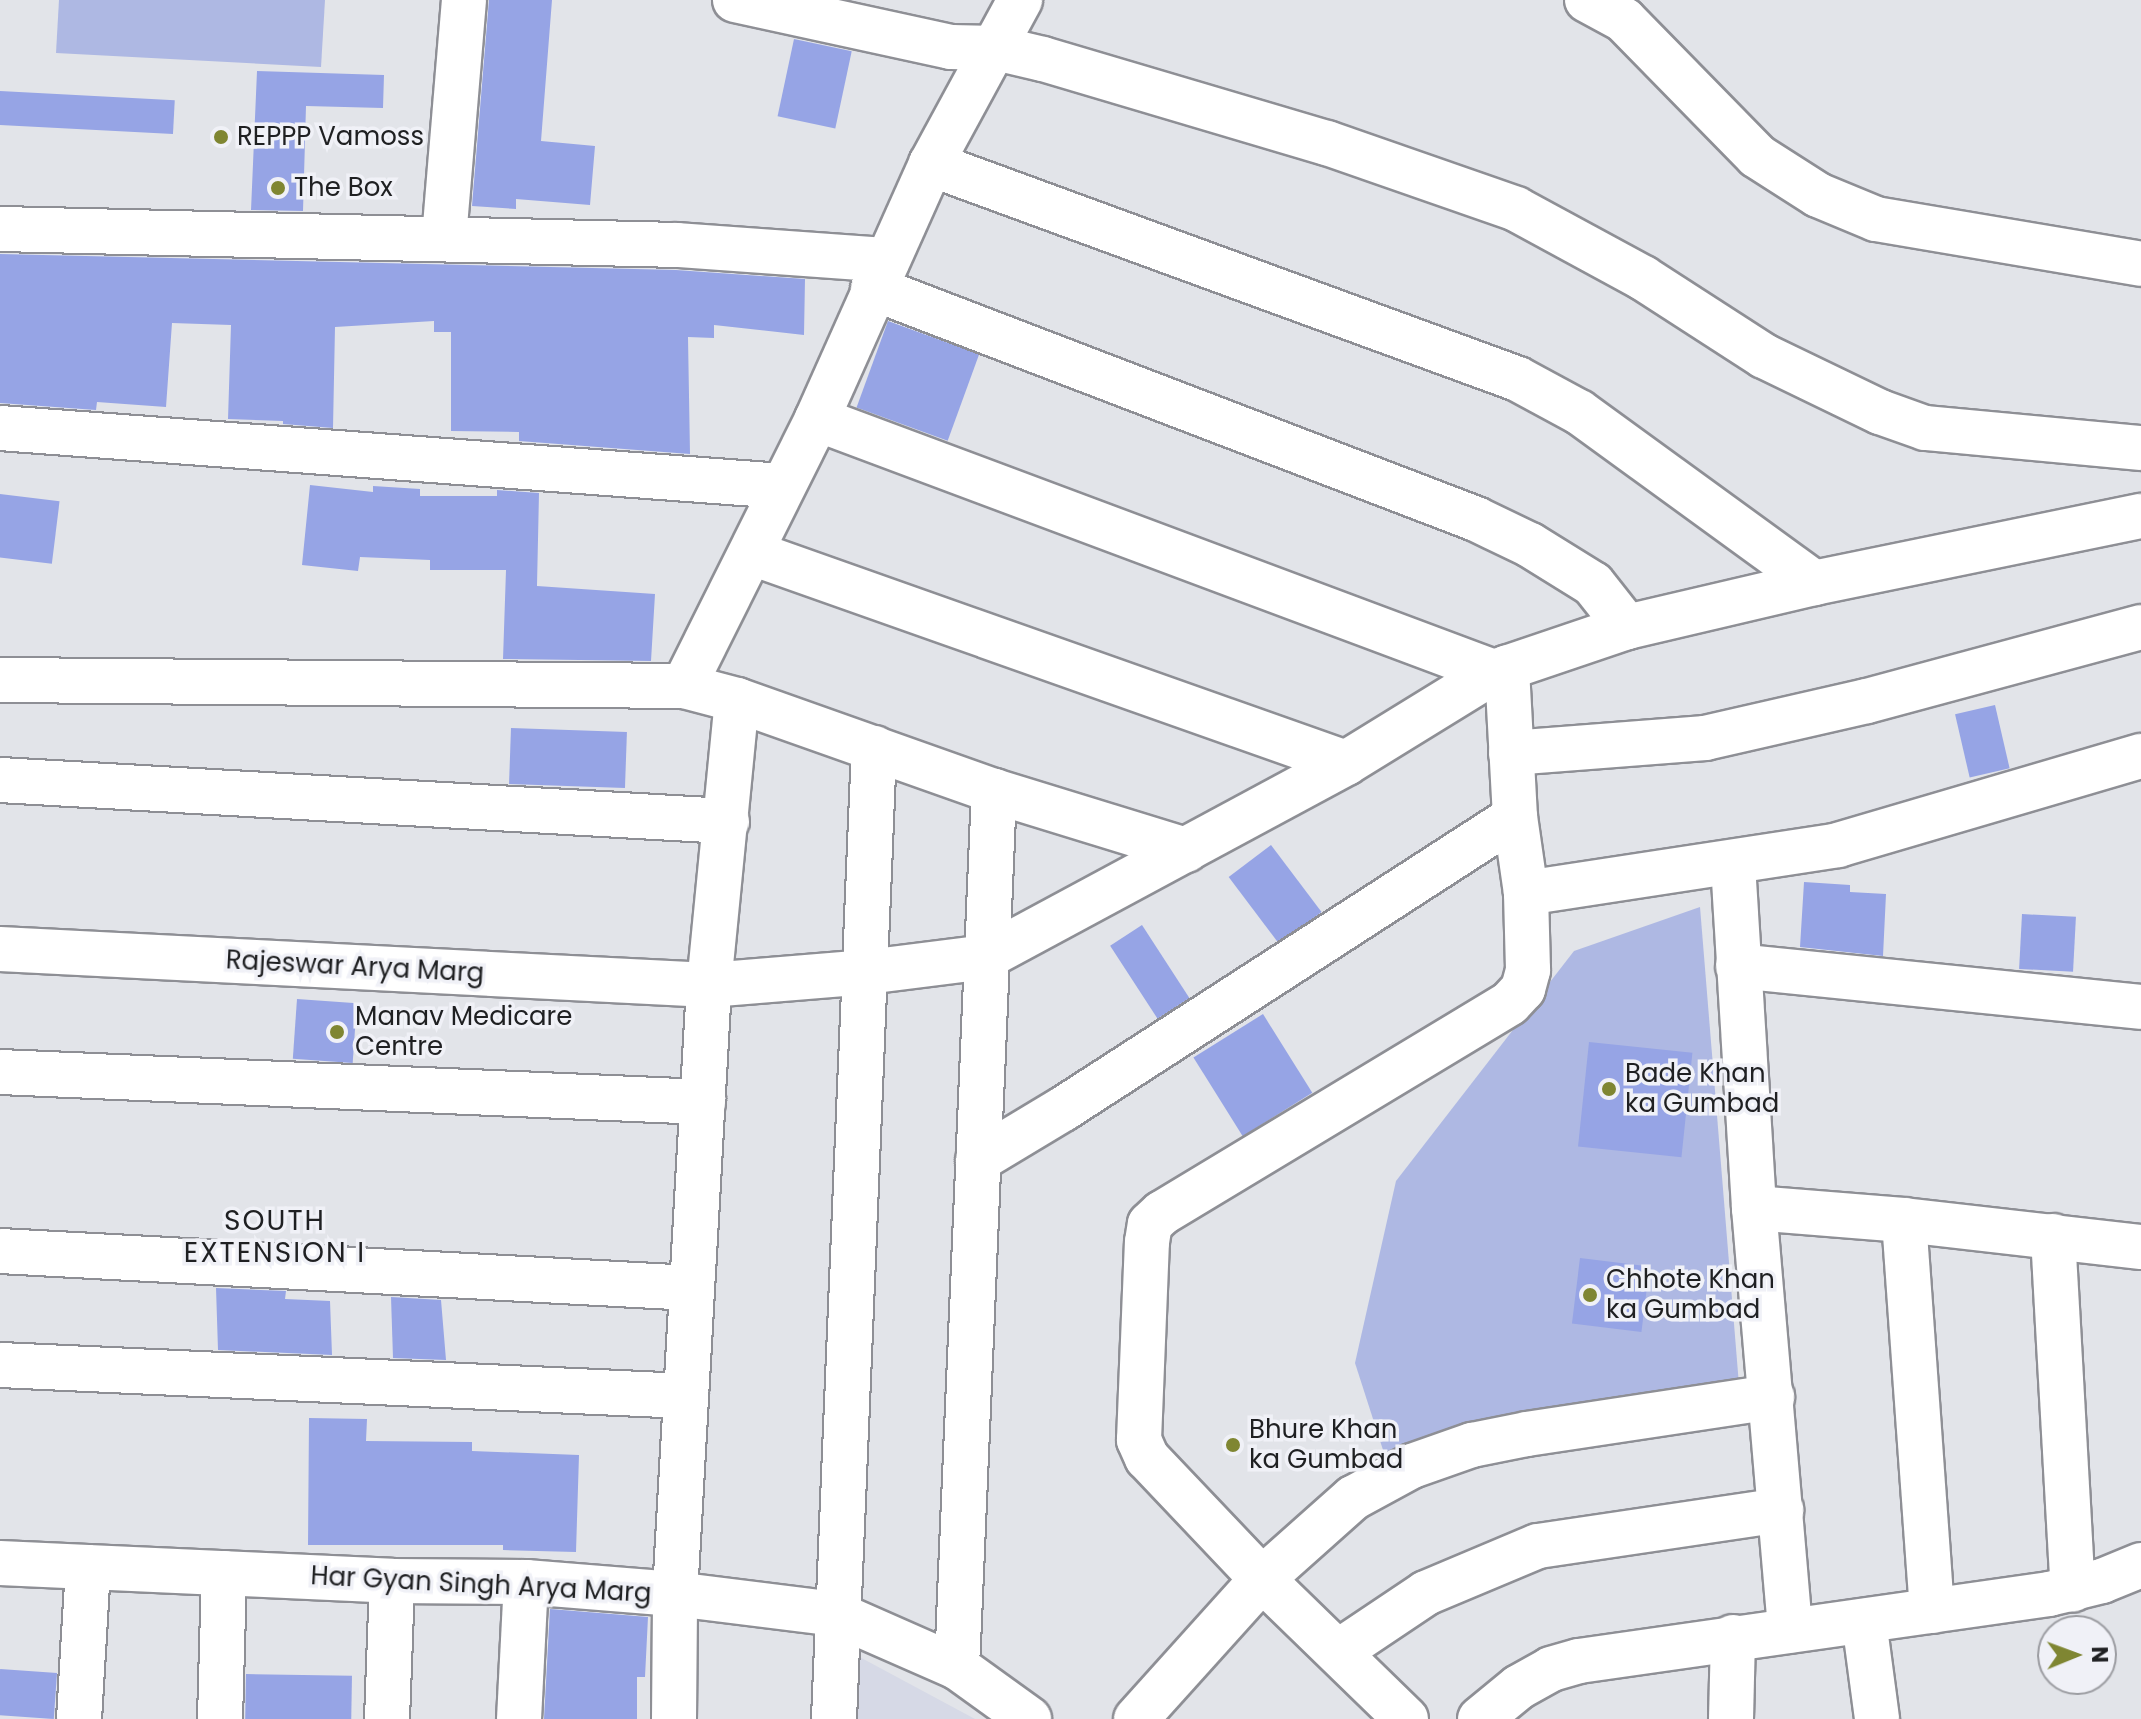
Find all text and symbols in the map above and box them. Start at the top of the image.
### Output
place label: REPPP Vamoss [237,121,424,153]
marker: REPPP Vamoss [212,128,230,146]
place label: The Box [294,172,393,204]
marker: The Box [269,179,287,197]
street label: Rajeswar Arya Marg [225,945,485,989]
place label: Manav Medicare Centre [355,1001,572,1062]
marker: Manav Medicare Centre [326,1021,348,1043]
place label: Bade Khan ka Gumbad [1625,1058,1779,1120]
marker: Bade Khan ka Gumbad [1600,1080,1618,1098]
district label: SOUTH EXTENSION I [184,1204,366,1270]
place label: Chhote Khan ka Gumbad [1606,1264,1775,1326]
marker: Chhote Khan ka Gumbad [1581,1286,1599,1304]
place label: Bhure Khan ka Gumbad [1249,1414,1403,1476]
marker: Bhure Khan ka Gumbad [1224,1436,1242,1454]
street label: Har Gyan Singh Arya Marg [310,1560,652,1610]
north arrow [2037,1615,2117,1695]
text: N [2084,1646,2115,1663]

